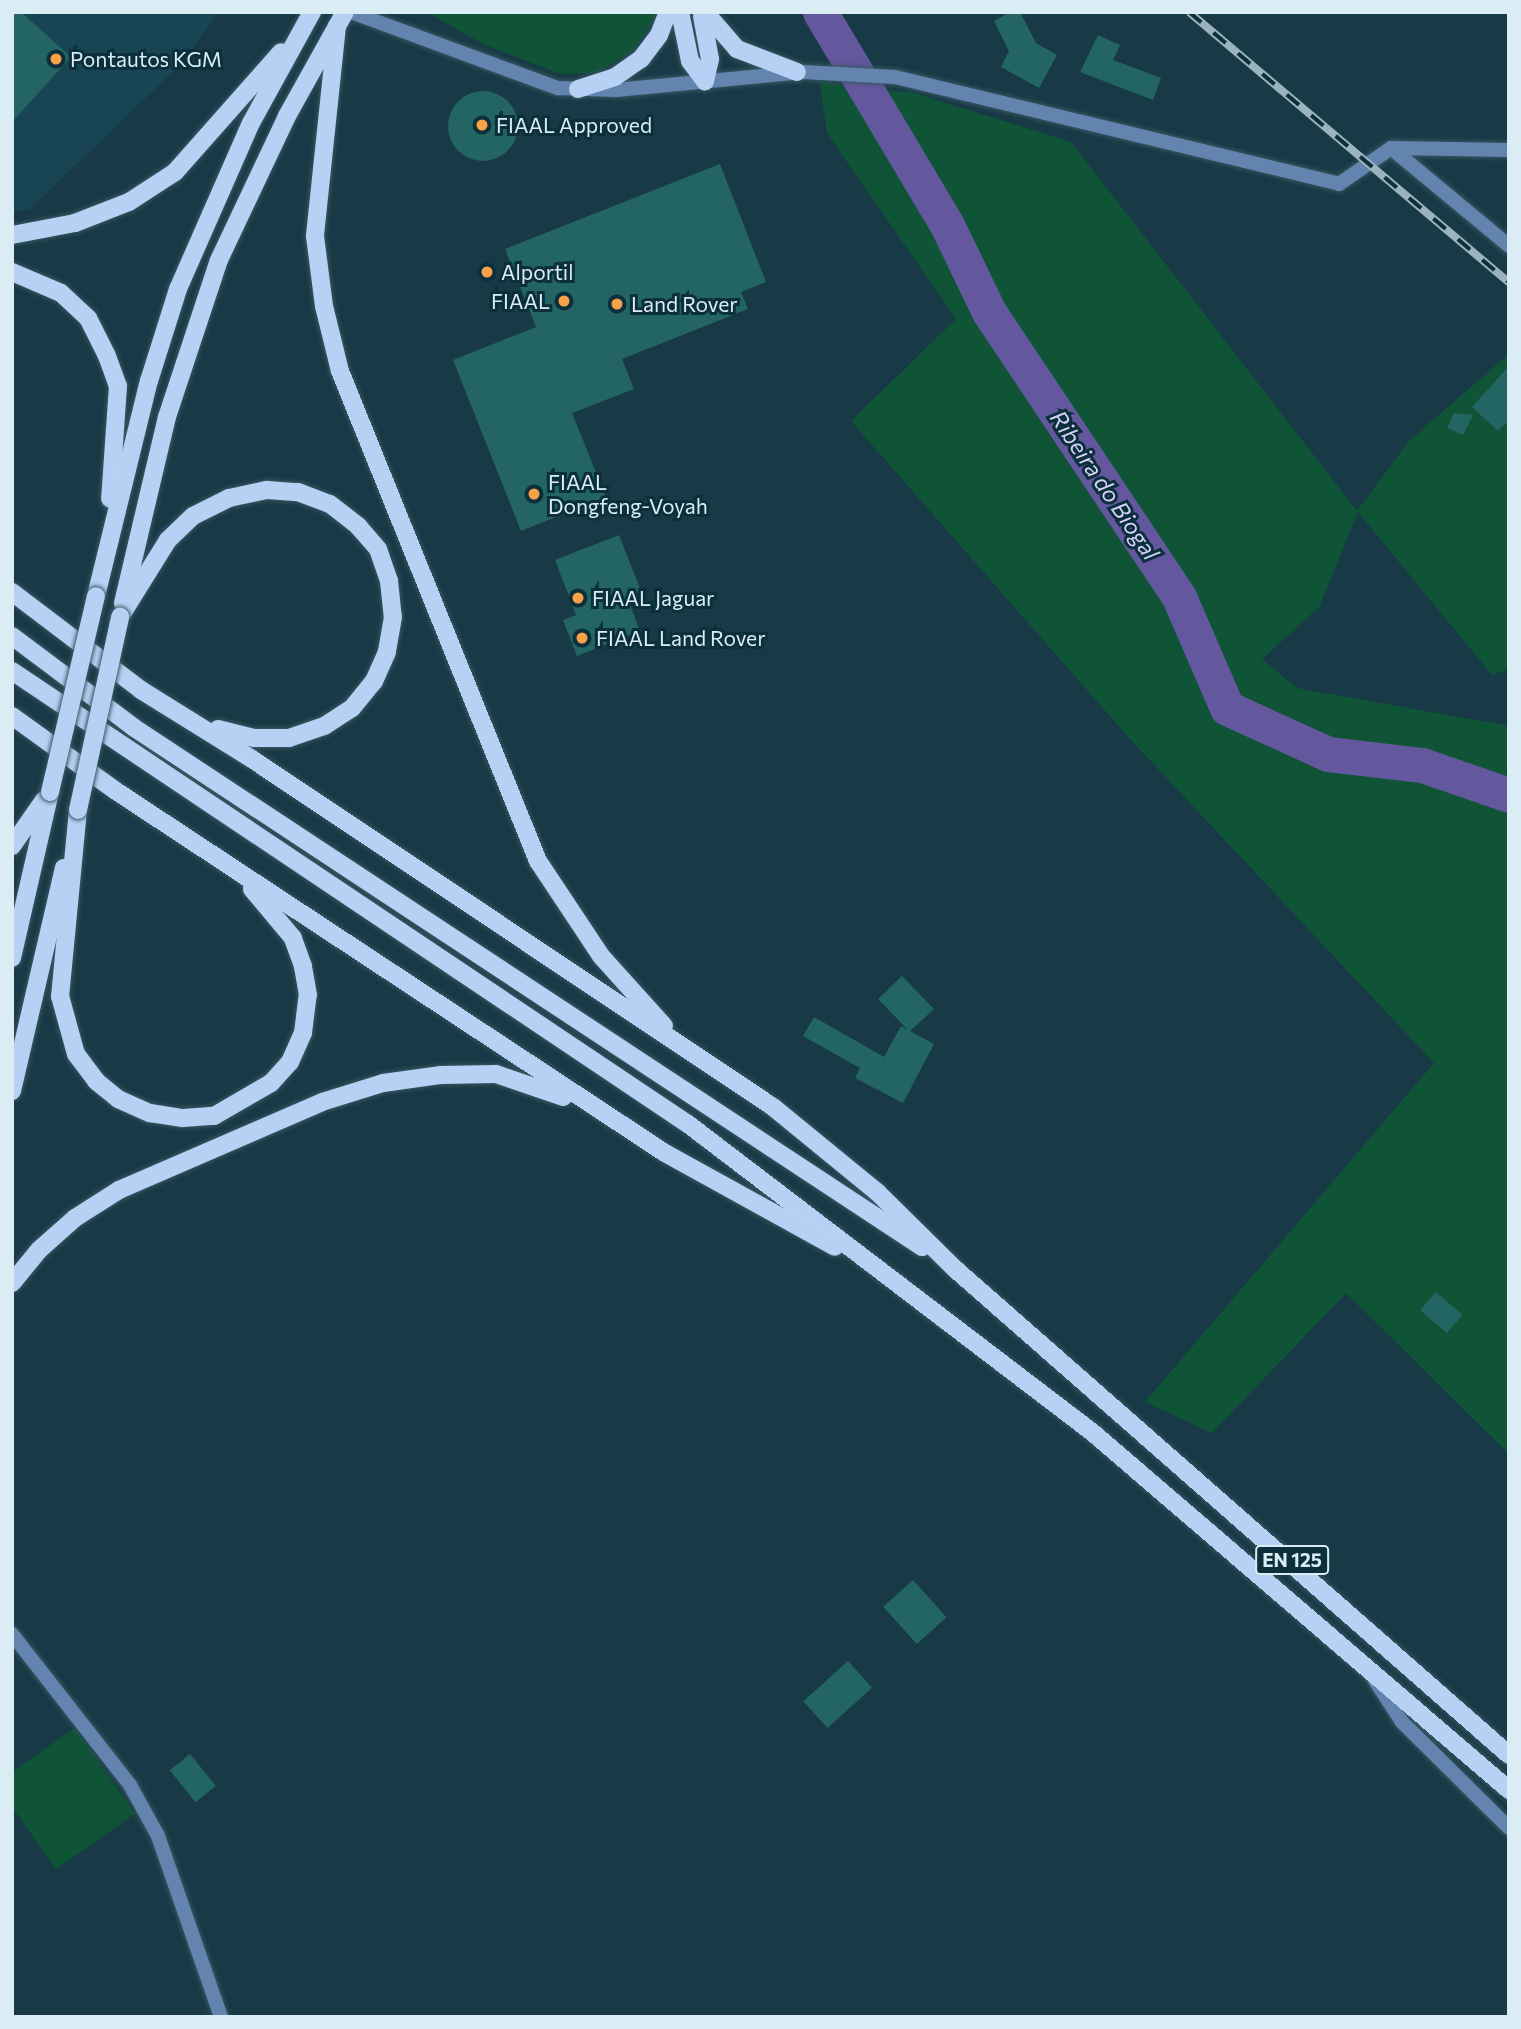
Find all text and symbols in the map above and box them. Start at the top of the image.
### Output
place label: Pontautos KGM [70,46,222,72]
marker: Pontautos KGM [48,51,64,67]
place label: FIAAL Approved [496,112,652,138]
marker: FIAAL Approved [474,117,490,133]
place label: Alportil [501,259,574,285]
marker: Alportil [479,264,495,280]
place label: FIAAL [491,288,550,314]
place label: Land Rover [631,291,738,317]
marker: FIAAL [556,293,572,309]
marker: Land Rover [609,296,625,312]
water label: Ribeira do Biogal [1045,405,1165,565]
place label: FIAAL Dongfeng-Voyah [548,469,708,519]
marker: FIAAL Dongfeng-Voyah [526,486,542,502]
place label: FIAAL Jaguar [592,585,715,611]
marker: FIAAL Jaguar [570,590,586,606]
place label: FIAAL Land Rover [596,625,766,651]
marker: FIAAL Land Rover [574,630,590,646]
road number: EN 125 [1254,1544,1330,1576]

